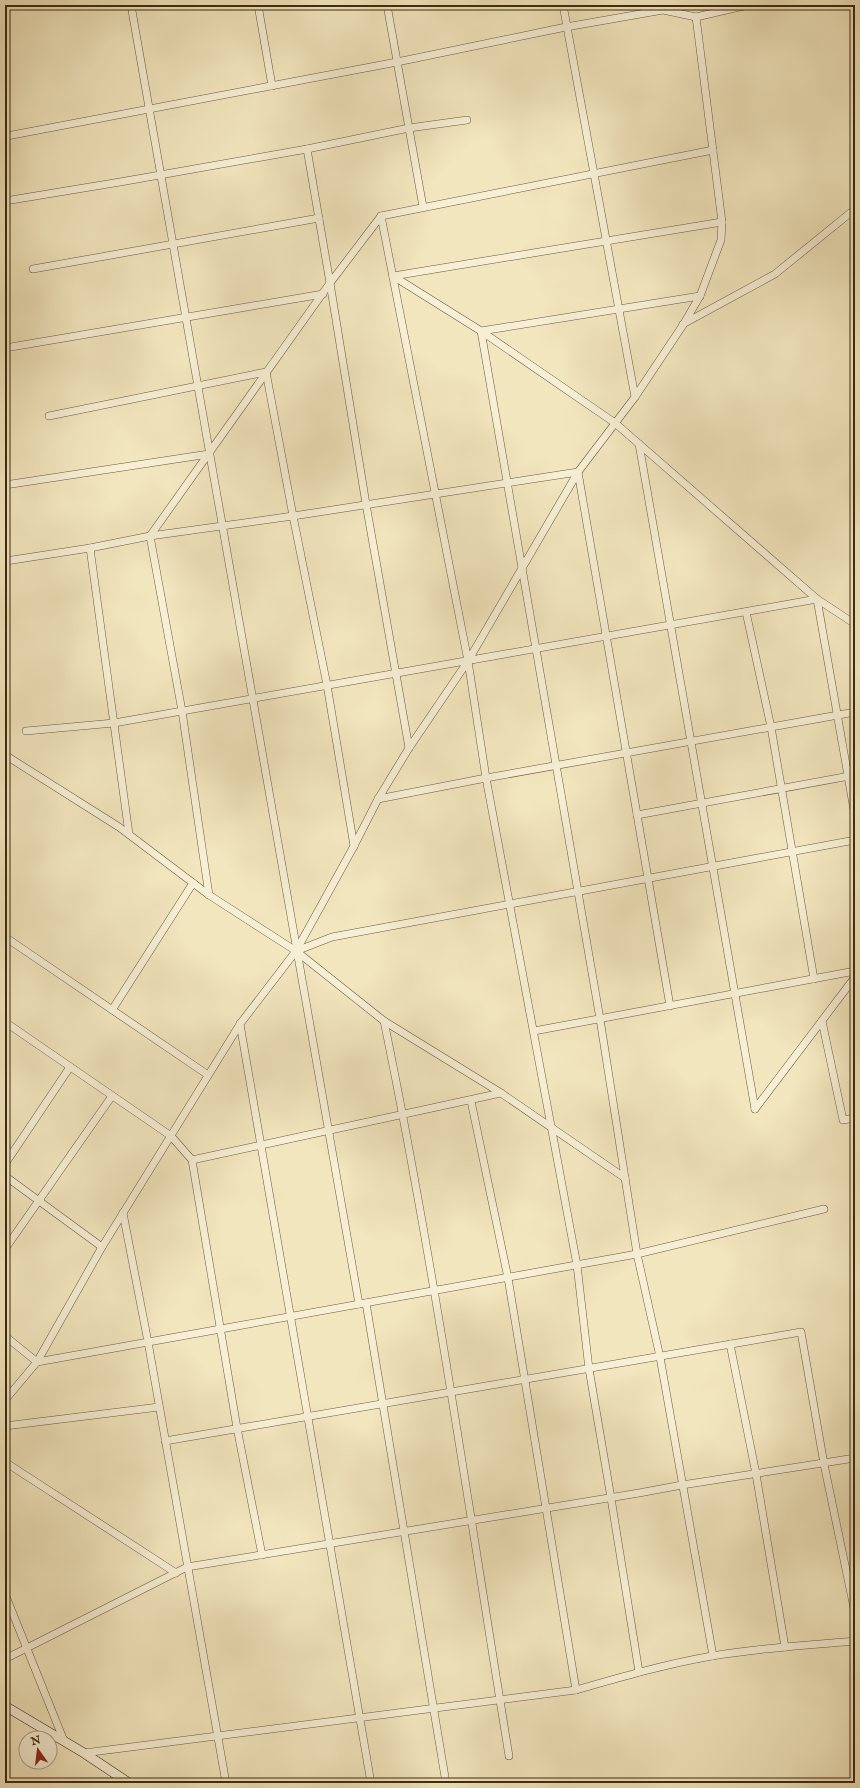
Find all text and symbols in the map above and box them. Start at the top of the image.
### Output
north arrow [18,1730,58,1770]
text: N [29,1733,43,1749]

